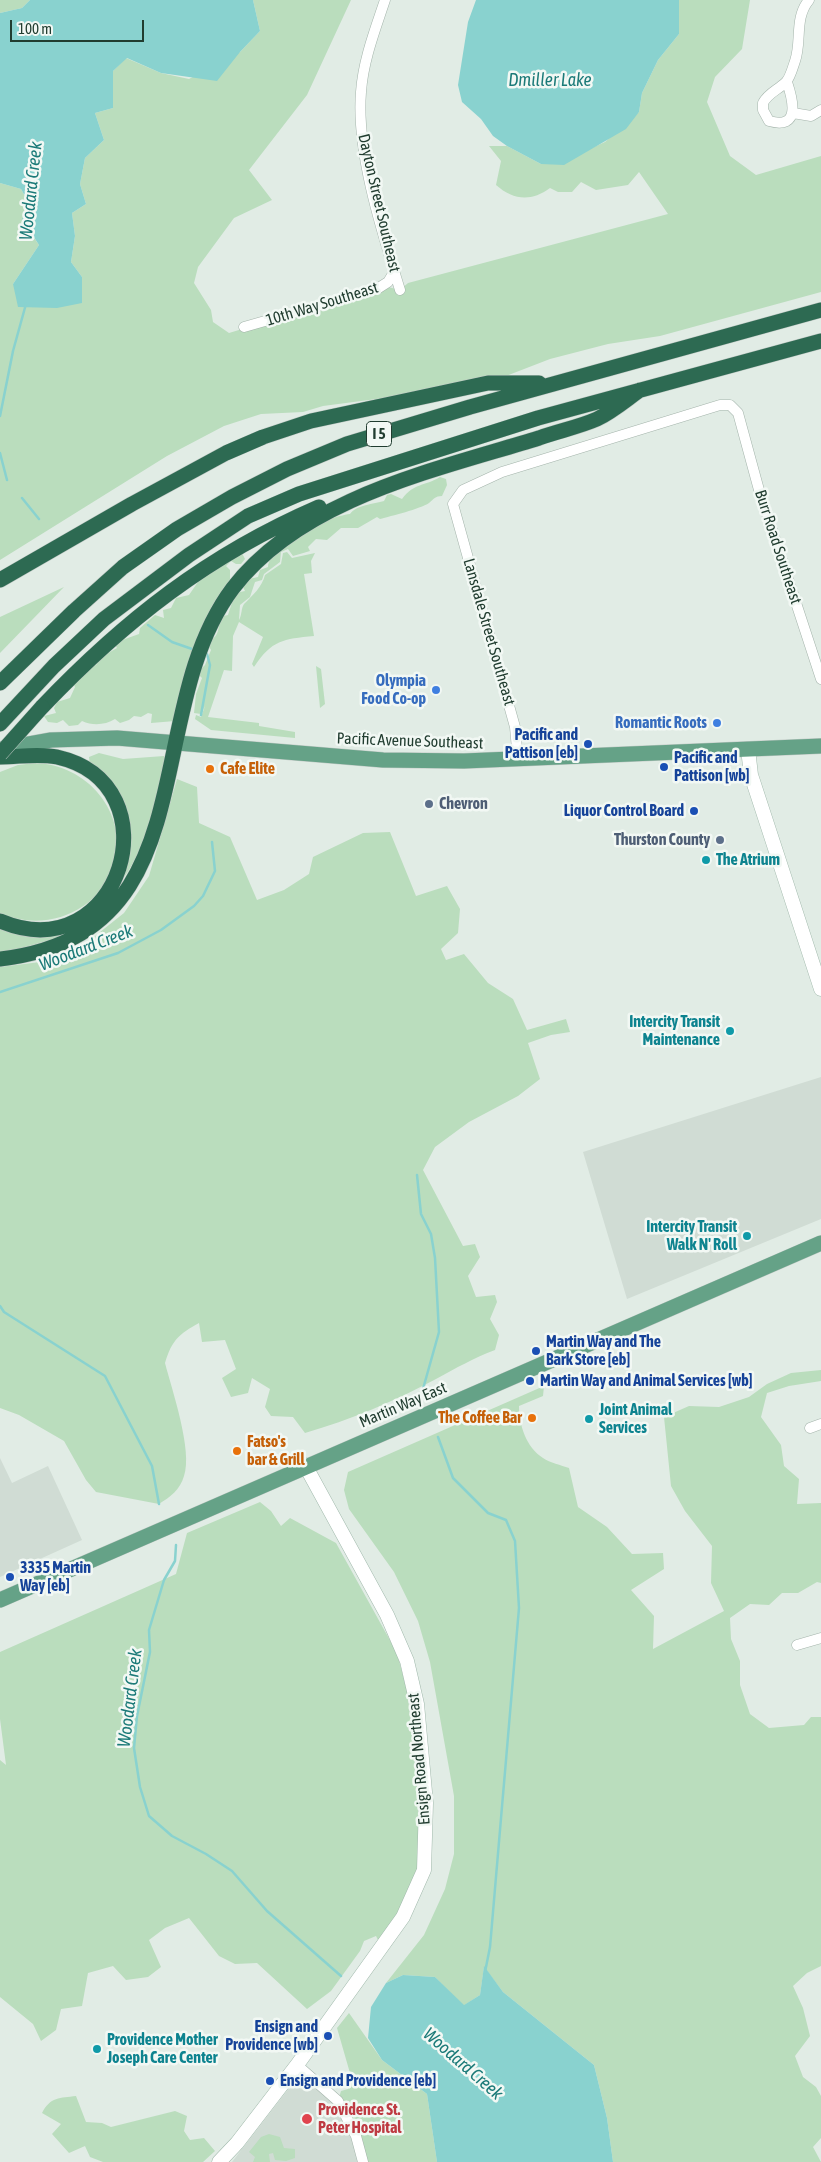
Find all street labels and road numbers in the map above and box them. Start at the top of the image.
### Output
street label: Dayton Street Southeast [354,132,404,274]
street label: 10th Way Southeast [264,278,380,330]
road number: I 5 [366,422,392,446]
street label: Burr Road Southeast [750,487,806,607]
street label: Lansdale Street Southeast [459,556,519,708]
street label: Pacific Avenue Southeast [336,729,484,753]
street label: Martin Way East [357,1378,449,1432]
street label: Ensign Road Northeast [404,1692,434,1826]

